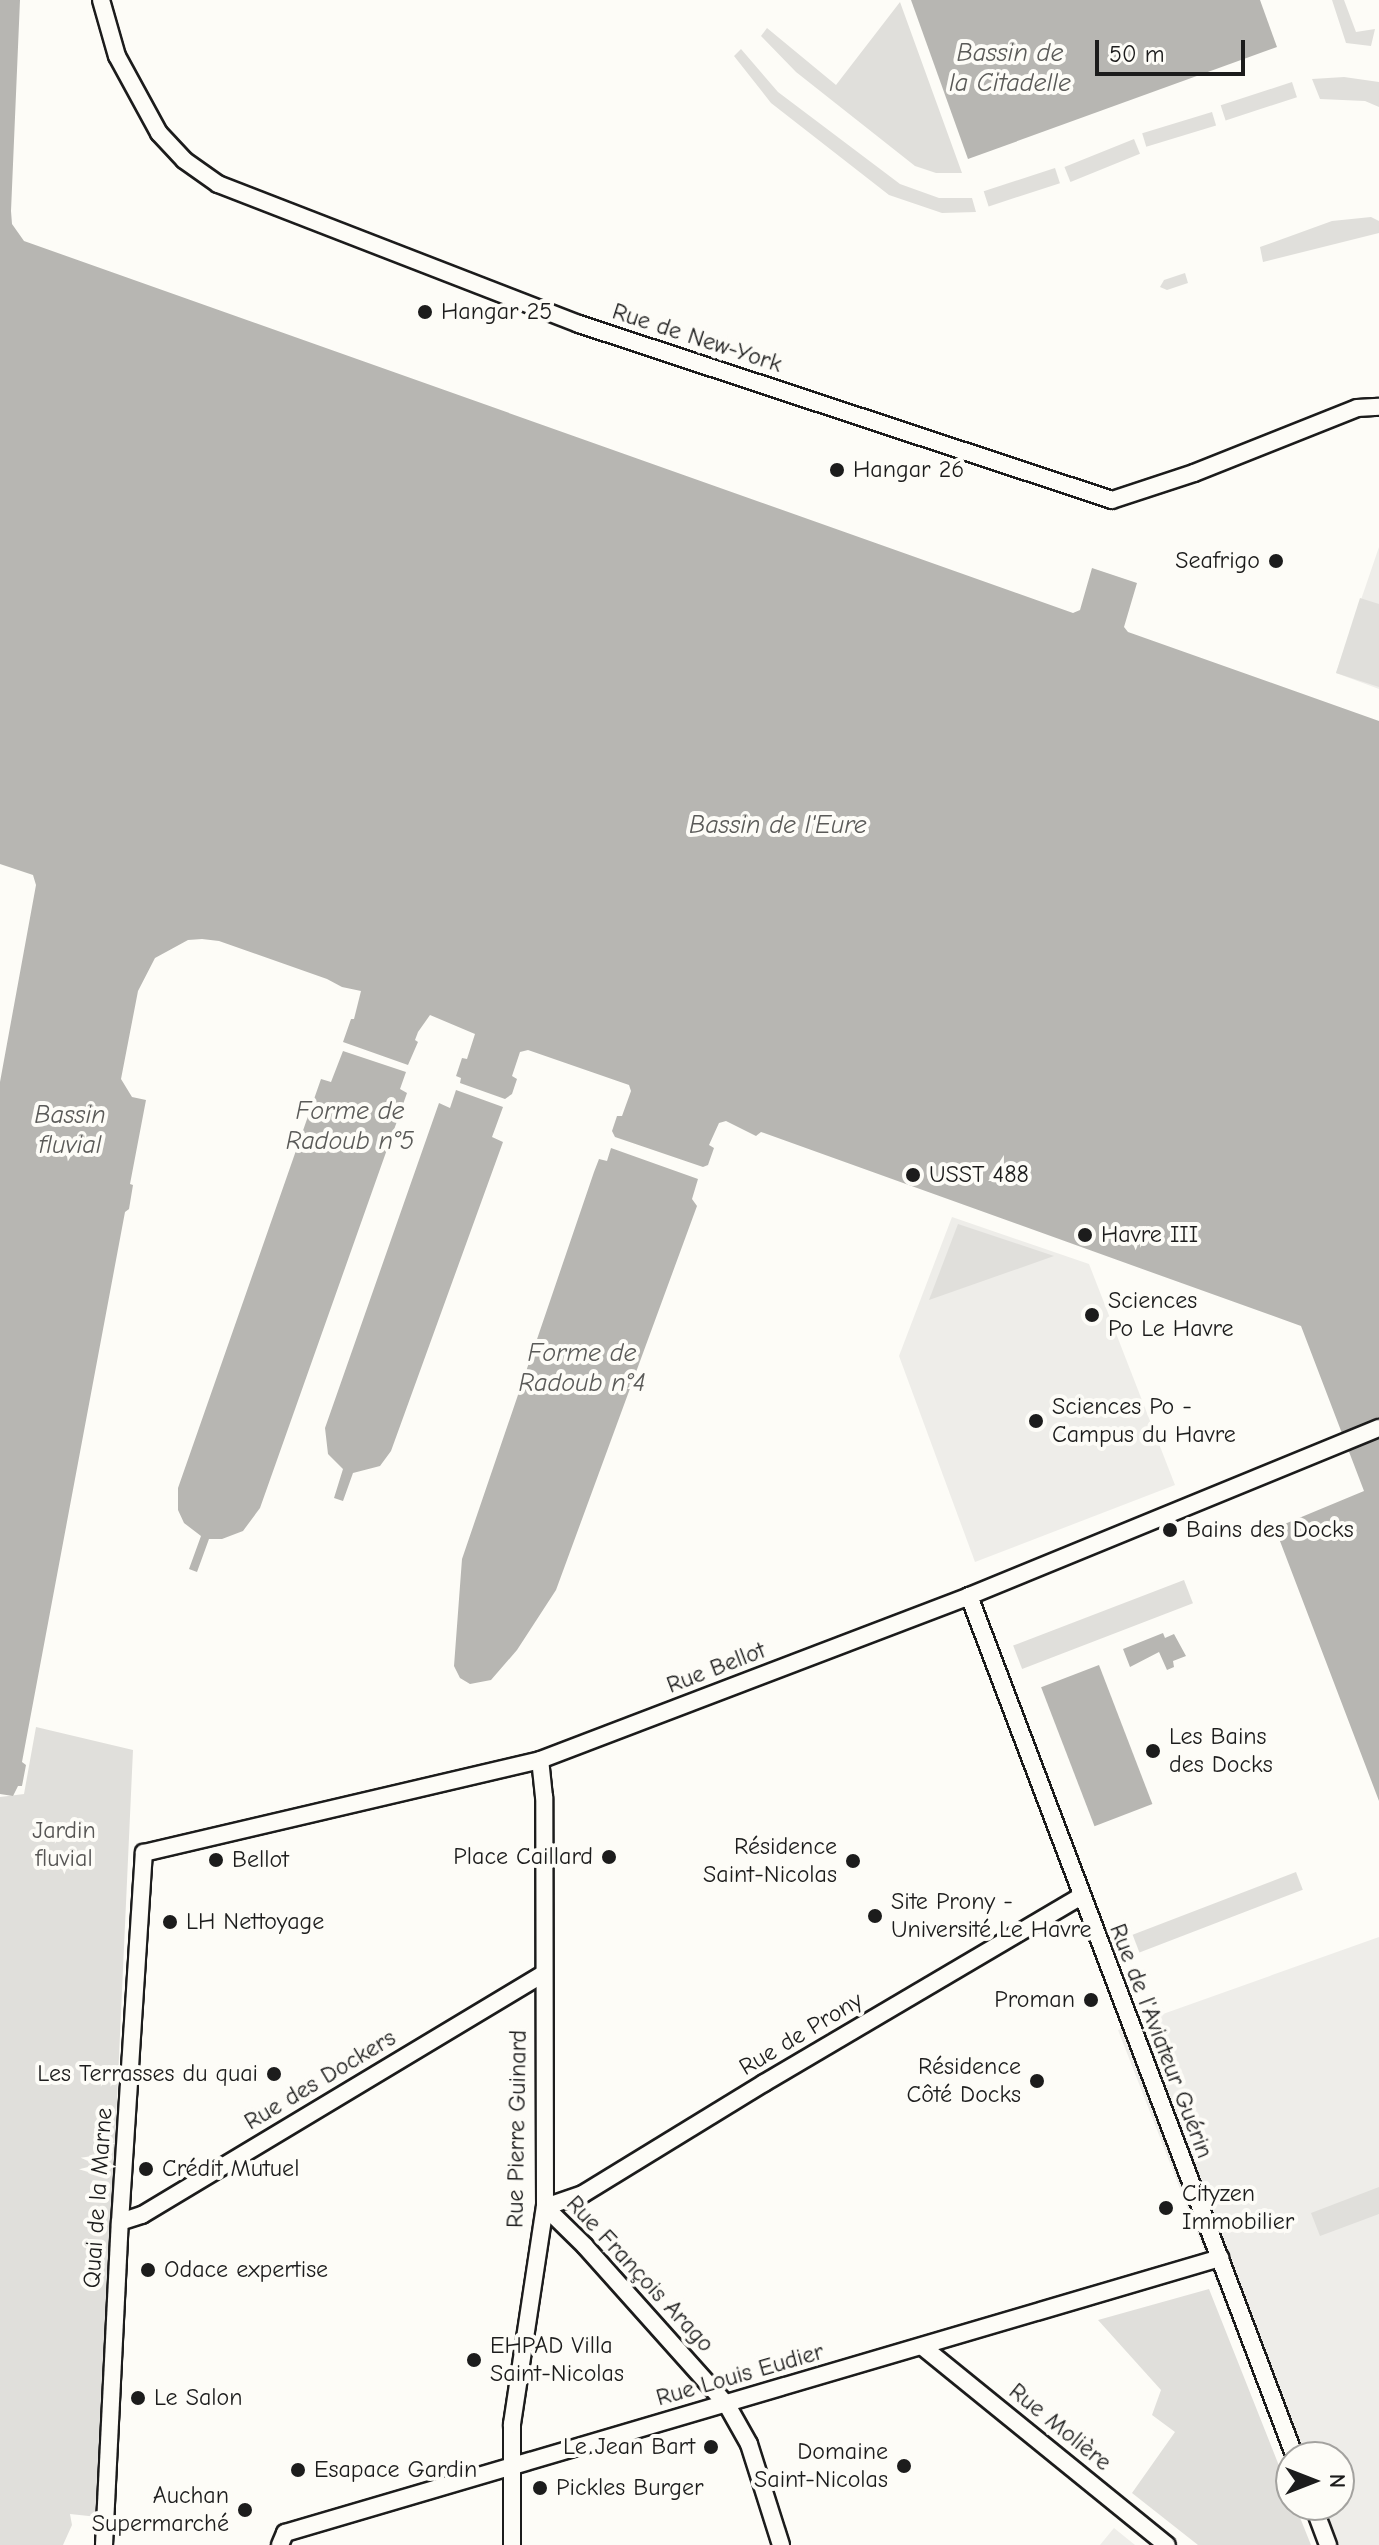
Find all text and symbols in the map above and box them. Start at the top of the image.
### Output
scale bar [1099,24,1249,74]
water label: Bassin de la Citadelle [949,38,1071,100]
text: 50 m [1109,40,1165,68]
street label: Rue de New-York [609,297,785,379]
place label: Hangar 25 [441,298,552,326]
marker: Hangar 25 [416,303,434,321]
place label: Hangar 26 [853,456,964,484]
marker: Hangar 26 [828,461,846,479]
place label: Seafrigo [1175,547,1260,575]
marker: Seafrigo [1267,552,1285,570]
water label: Bassin de l'Eure [689,810,867,842]
water label: Forme de Radoub n°5 [286,1096,414,1158]
water label: Bassin fluvial [34,1100,106,1162]
place label: USST 488 [929,1161,1029,1189]
marker: USST 488 [904,1166,922,1184]
place label: Havre III [1101,1221,1198,1249]
marker: Havre III [1076,1226,1094,1244]
place label: Sciences Po Le Havre [1108,1287,1234,1343]
marker: Sciences Po Le Havre [1083,1306,1101,1324]
water label: Forme de Radoub n°4 [519,1338,645,1400]
place label: Sciences Po - Campus du Havre [1052,1393,1236,1449]
marker: Sciences Po - Campus du Havre [1027,1412,1045,1430]
place label: Bains des Docks [1186,1516,1354,1544]
marker: Bains des Docks [1161,1521,1179,1539]
street label: Rue Bellot [663,1636,769,1700]
place label: Les Bains des Docks [1169,1723,1273,1779]
marker: Les Bains des Docks [1144,1742,1162,1760]
park label: Jardin fluvial [32,1817,96,1873]
place label: Résidence Saint-Nicolas [703,1833,837,1889]
place label: Place Caillard [453,1843,593,1871]
place label: Bellot [232,1846,289,1874]
marker: Place Caillard [600,1848,618,1866]
marker: Bellot [207,1851,225,1869]
marker: Résidence Saint-Nicolas [844,1852,862,1870]
place label: Site Prony - Université Le Havre [891,1888,1092,1944]
marker: Site Prony - Université Le Havre [866,1907,884,1925]
place label: LH Nettoyage [186,1908,324,1936]
marker: LH Nettoyage [161,1913,179,1931]
street label: Rue de l'Aviateur Guérin [1103,1920,1219,2162]
street label: Rue de Prony [734,1986,868,2082]
place label: Proman [994,1986,1075,2014]
marker: Proman [1082,1991,1100,2009]
street label: Rue des Dockers [239,2024,401,2136]
street label: Rue Pierre Guinard [501,2030,533,2228]
place label: Résidence Côté Docks [907,2053,1021,2109]
place label: Les Terrasses du quai [37,2060,258,2088]
marker: Les Terrasses du quai [265,2065,283,2083]
marker: Résidence Côté Docks [1028,2072,1046,2090]
street label: Quai de la Marne [77,2107,119,2289]
place label: Crédit Mutuel [162,2155,299,2183]
marker: Crédit Mutuel [137,2160,155,2178]
place label: Cityzen Immobilier [1182,2180,1294,2236]
street label: Rue François Arago [560,2190,720,2358]
marker: Cityzen Immobilier [1157,2199,1175,2217]
place label: Odace expertise [164,2256,328,2284]
marker: Odace expertise [139,2261,157,2279]
place label: EHPAD Villa Saint-Nicolas [490,2332,624,2388]
street label: Rue Louis Eudier [653,2337,827,2413]
marker: EHPAD Villa Saint-Nicolas [465,2351,483,2369]
street label: Rue Molière [1003,2377,1117,2477]
place label: Le Salon [154,2384,242,2412]
marker: Le Salon [129,2389,147,2407]
place label: Le Jean Bart [563,2433,695,2461]
marker: Le Jean Bart [702,2438,720,2456]
place label: Domaine Saint-Nicolas [754,2438,888,2494]
north arrow [1275,2441,1355,2521]
place label: Esapace Gardin [314,2456,477,2484]
marker: Domaine Saint-Nicolas [895,2457,913,2475]
marker: Esapace Gardin [289,2461,307,2479]
place label: Pickles Burger [556,2474,704,2502]
text: N [1324,2474,1350,2488]
marker: Pickles Burger [531,2479,549,2497]
place label: Auchan Supermarché [92,2482,229,2538]
marker: Auchan Supermarché [236,2501,254,2519]

